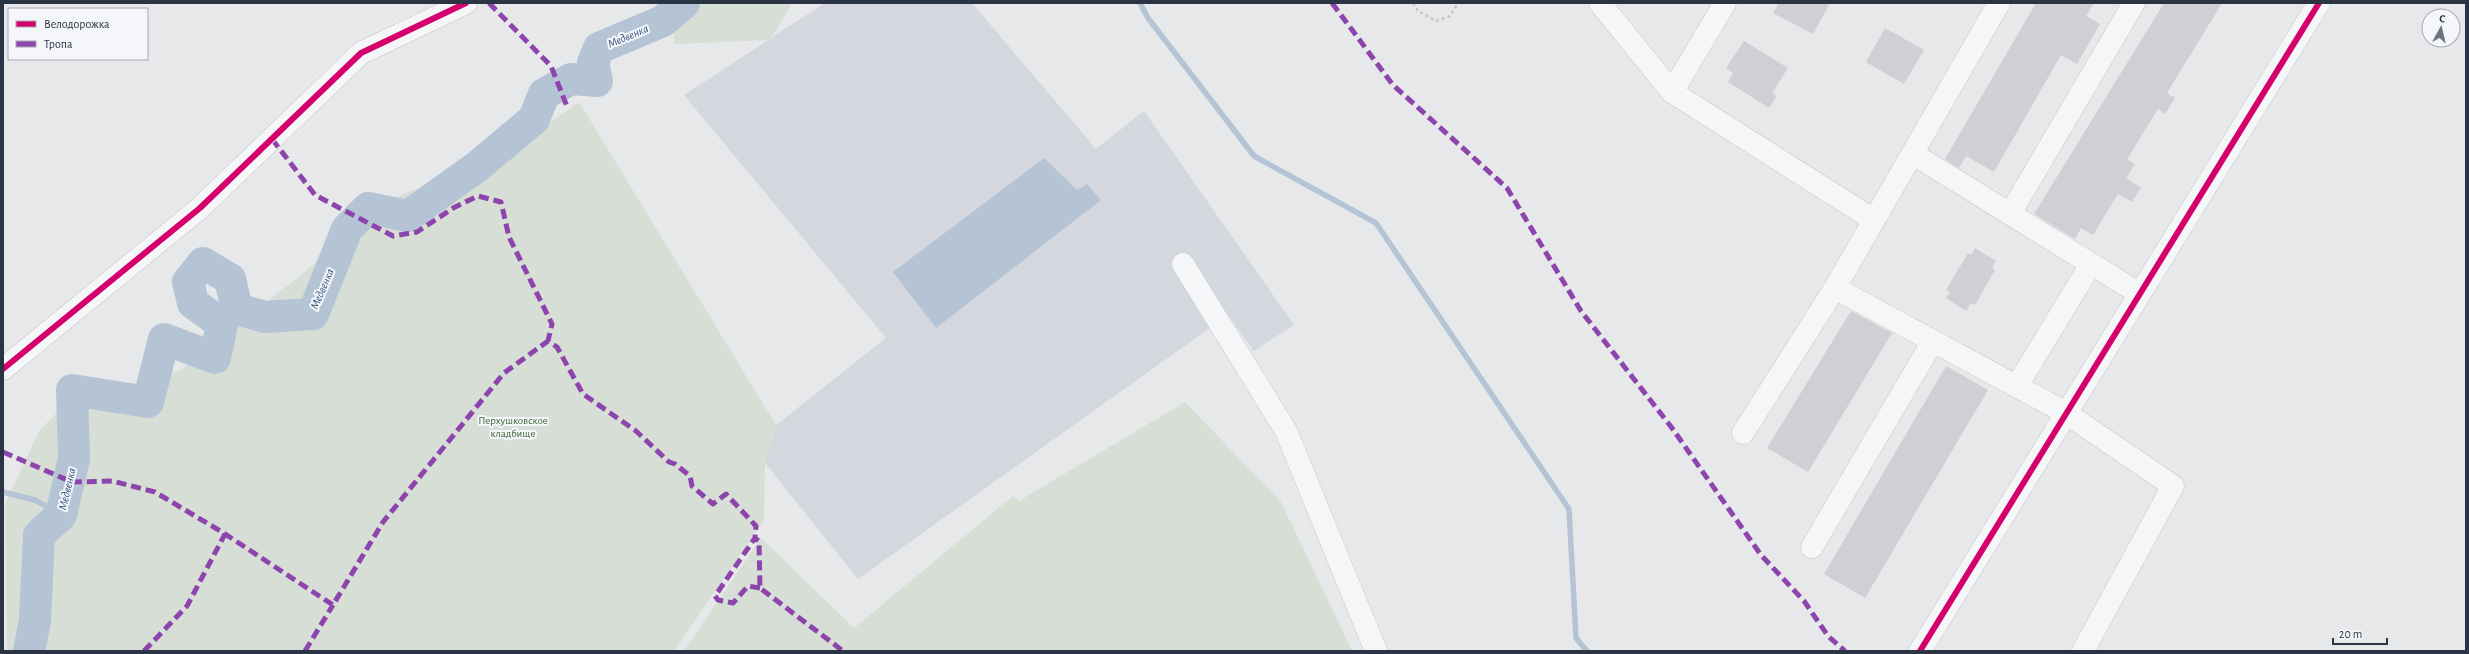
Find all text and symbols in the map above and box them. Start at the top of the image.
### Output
legend [8,8,148,60]
north arrow [2421,8,2461,48]
text: С [2439,13,2446,24]
text: Велодорожка [44,18,110,30]
water label: Медвенка [606,22,650,50]
text: Тропа [44,38,73,50]
water label: Медвенка [308,267,336,311]
park label: Перхушковское кладбище [478,415,548,439]
water label: Медвенка [56,467,78,511]
scale bar [2333,620,2387,646]
text: 20 m [2339,628,2362,640]

